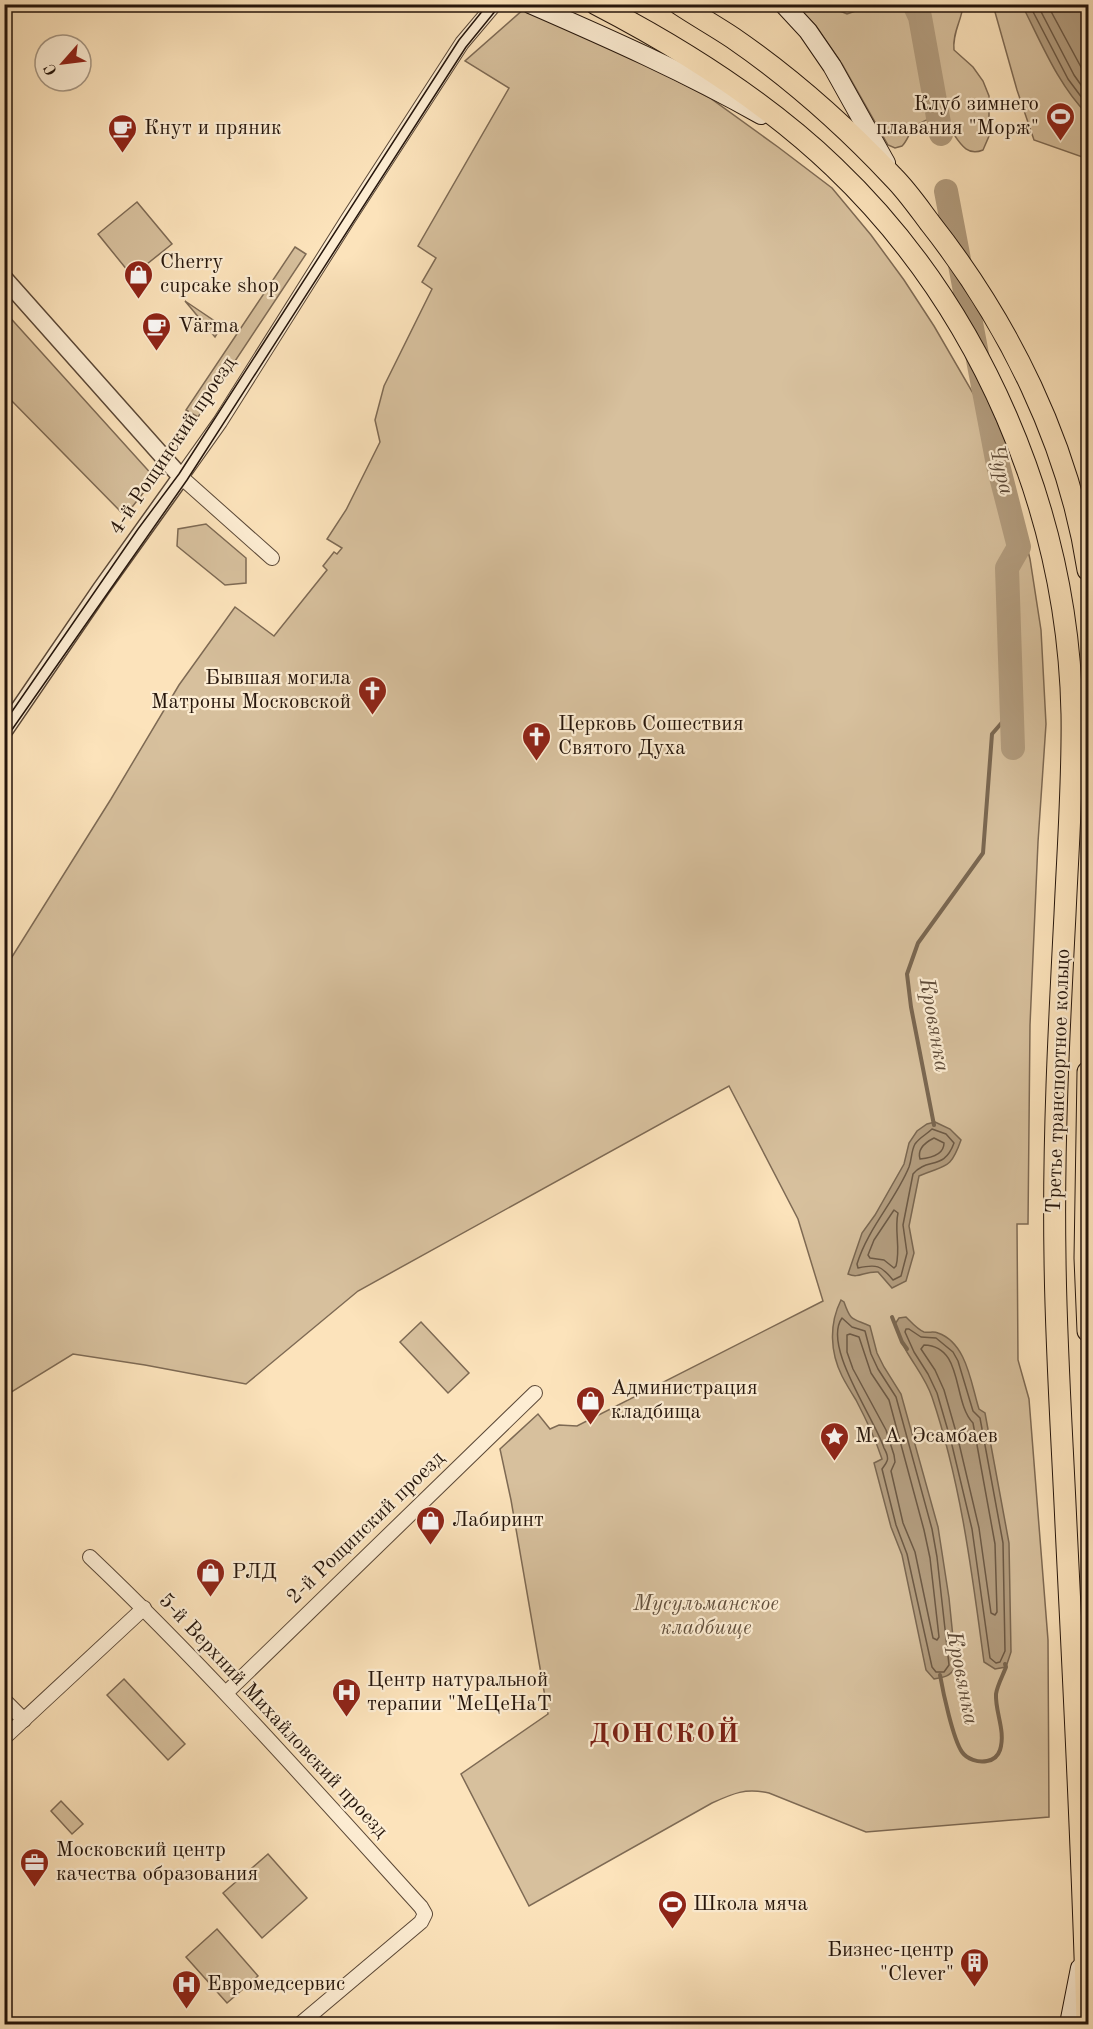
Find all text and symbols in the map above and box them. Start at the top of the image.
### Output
north arrow [33,33,93,93]
text: С [42,61,61,78]
place label: Клуб зимнего плавания "Морж" [876,94,1039,139]
sports icon: Клуб зимнего плавания "Морж" [1044,100,1076,142]
cafe icon: Кнут и пряник [107,112,139,154]
place label: Кнут и пряник [144,118,282,139]
place label: Cherry cupcake shop [160,252,279,297]
shop icon: Cherry cupcake shop [123,258,155,300]
cafe icon: Värma [141,310,173,352]
place label: Värma [178,316,239,337]
street label: 4-й Рощинский проезд [106,353,241,539]
water label: Чура [985,443,1017,497]
place label: Бывшая могила Матроны Московской [151,668,351,713]
church icon: Бывшая могила Матроны Московской [356,674,388,716]
place label: Церковь Сошествия Святого Духа [558,714,744,759]
church icon: Церковь Сошествия Святого Духа [521,720,553,762]
street label: Третье транспортное кольцо [1044,948,1074,1214]
water label: Кровянка [915,975,953,1074]
place label: Администрация кладбища [611,1378,758,1423]
shop icon: Администрация кладбища [574,1384,606,1426]
place icon: М. А. Эсамбаев [818,1420,850,1462]
place label: М. А. Эсамбаев [855,1426,998,1447]
street label: 2-й Рощинский проезд [283,1447,449,1608]
shop icon: Лабиринт [415,1504,447,1546]
place label: Лабиринт [452,1510,544,1531]
shop icon: РЛД [195,1556,227,1598]
place label: РЛД [232,1562,277,1583]
street label: 5-й Верхний Михайловский проезд [154,1590,392,1843]
park label: Мусульманское кладбище [632,1594,779,1639]
water label: Кровянка [942,1628,982,1727]
place label: Центр натуральной терапии "МеЦеНаТ [367,1670,552,1715]
hospital icon: Центр натуральной терапии "МеЦеНаТ [330,1676,362,1718]
district label: ДОНСКОЙ [589,1716,741,1748]
place label: Московский центр качества образования [56,1840,258,1885]
office icon: Московский центр качества образования [19,1846,51,1888]
sports icon: Школа мяча [656,1888,688,1930]
place label: Школа мяча [693,1894,808,1915]
place label: Бизнес-центр "Clever" [827,1940,954,1985]
building icon: Бизнес-центр "Clever" [959,1946,991,1988]
hospital icon: Евромедсервис [170,1968,202,2010]
place label: Евромедсервис [207,1974,345,1995]

